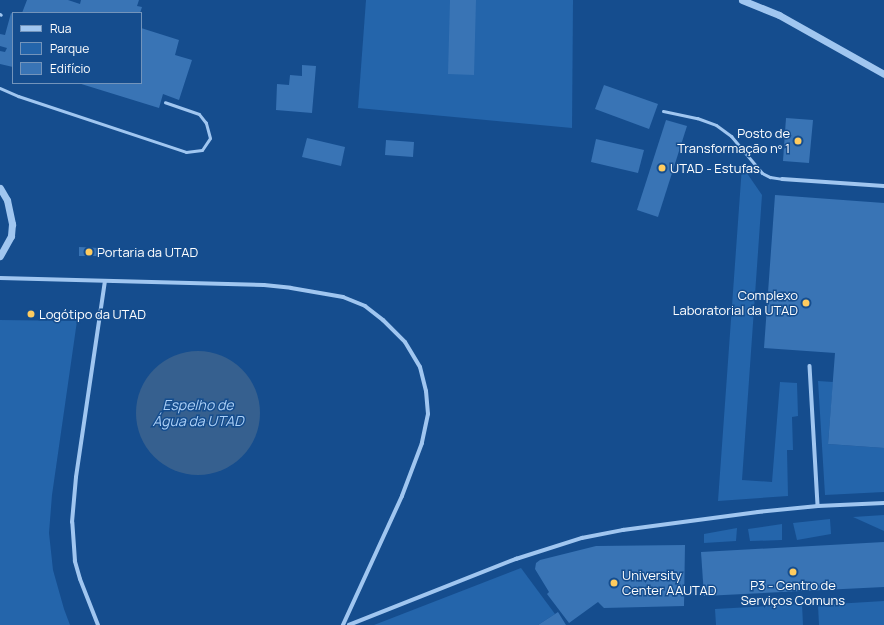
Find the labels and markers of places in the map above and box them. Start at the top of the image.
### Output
place label: Posto de Transformação nº 1 [677,126,790,157]
marker: Posto de Transformação nº 1 [793,136,803,146]
place label: UTAD - Estufas [670,160,760,176]
marker: UTAD - Estufas [657,163,667,173]
place label: Portaria da UTAD [97,244,198,260]
marker: Portaria da UTAD [84,247,94,257]
place label: Complexo Laboratorial da UTAD [673,288,798,319]
marker: Complexo Laboratorial da UTAD [801,298,811,308]
place label: Logótipo da UTAD [39,306,146,322]
marker: Logótipo da UTAD [26,309,36,319]
marker: P3 - Centro de Serviços Comuns [788,567,798,577]
place label: University Center AAUTAD [622,568,717,599]
marker: University Center AAUTAD [609,578,619,588]
place label: P3 - Centro de Serviços Comuns [741,578,845,609]

